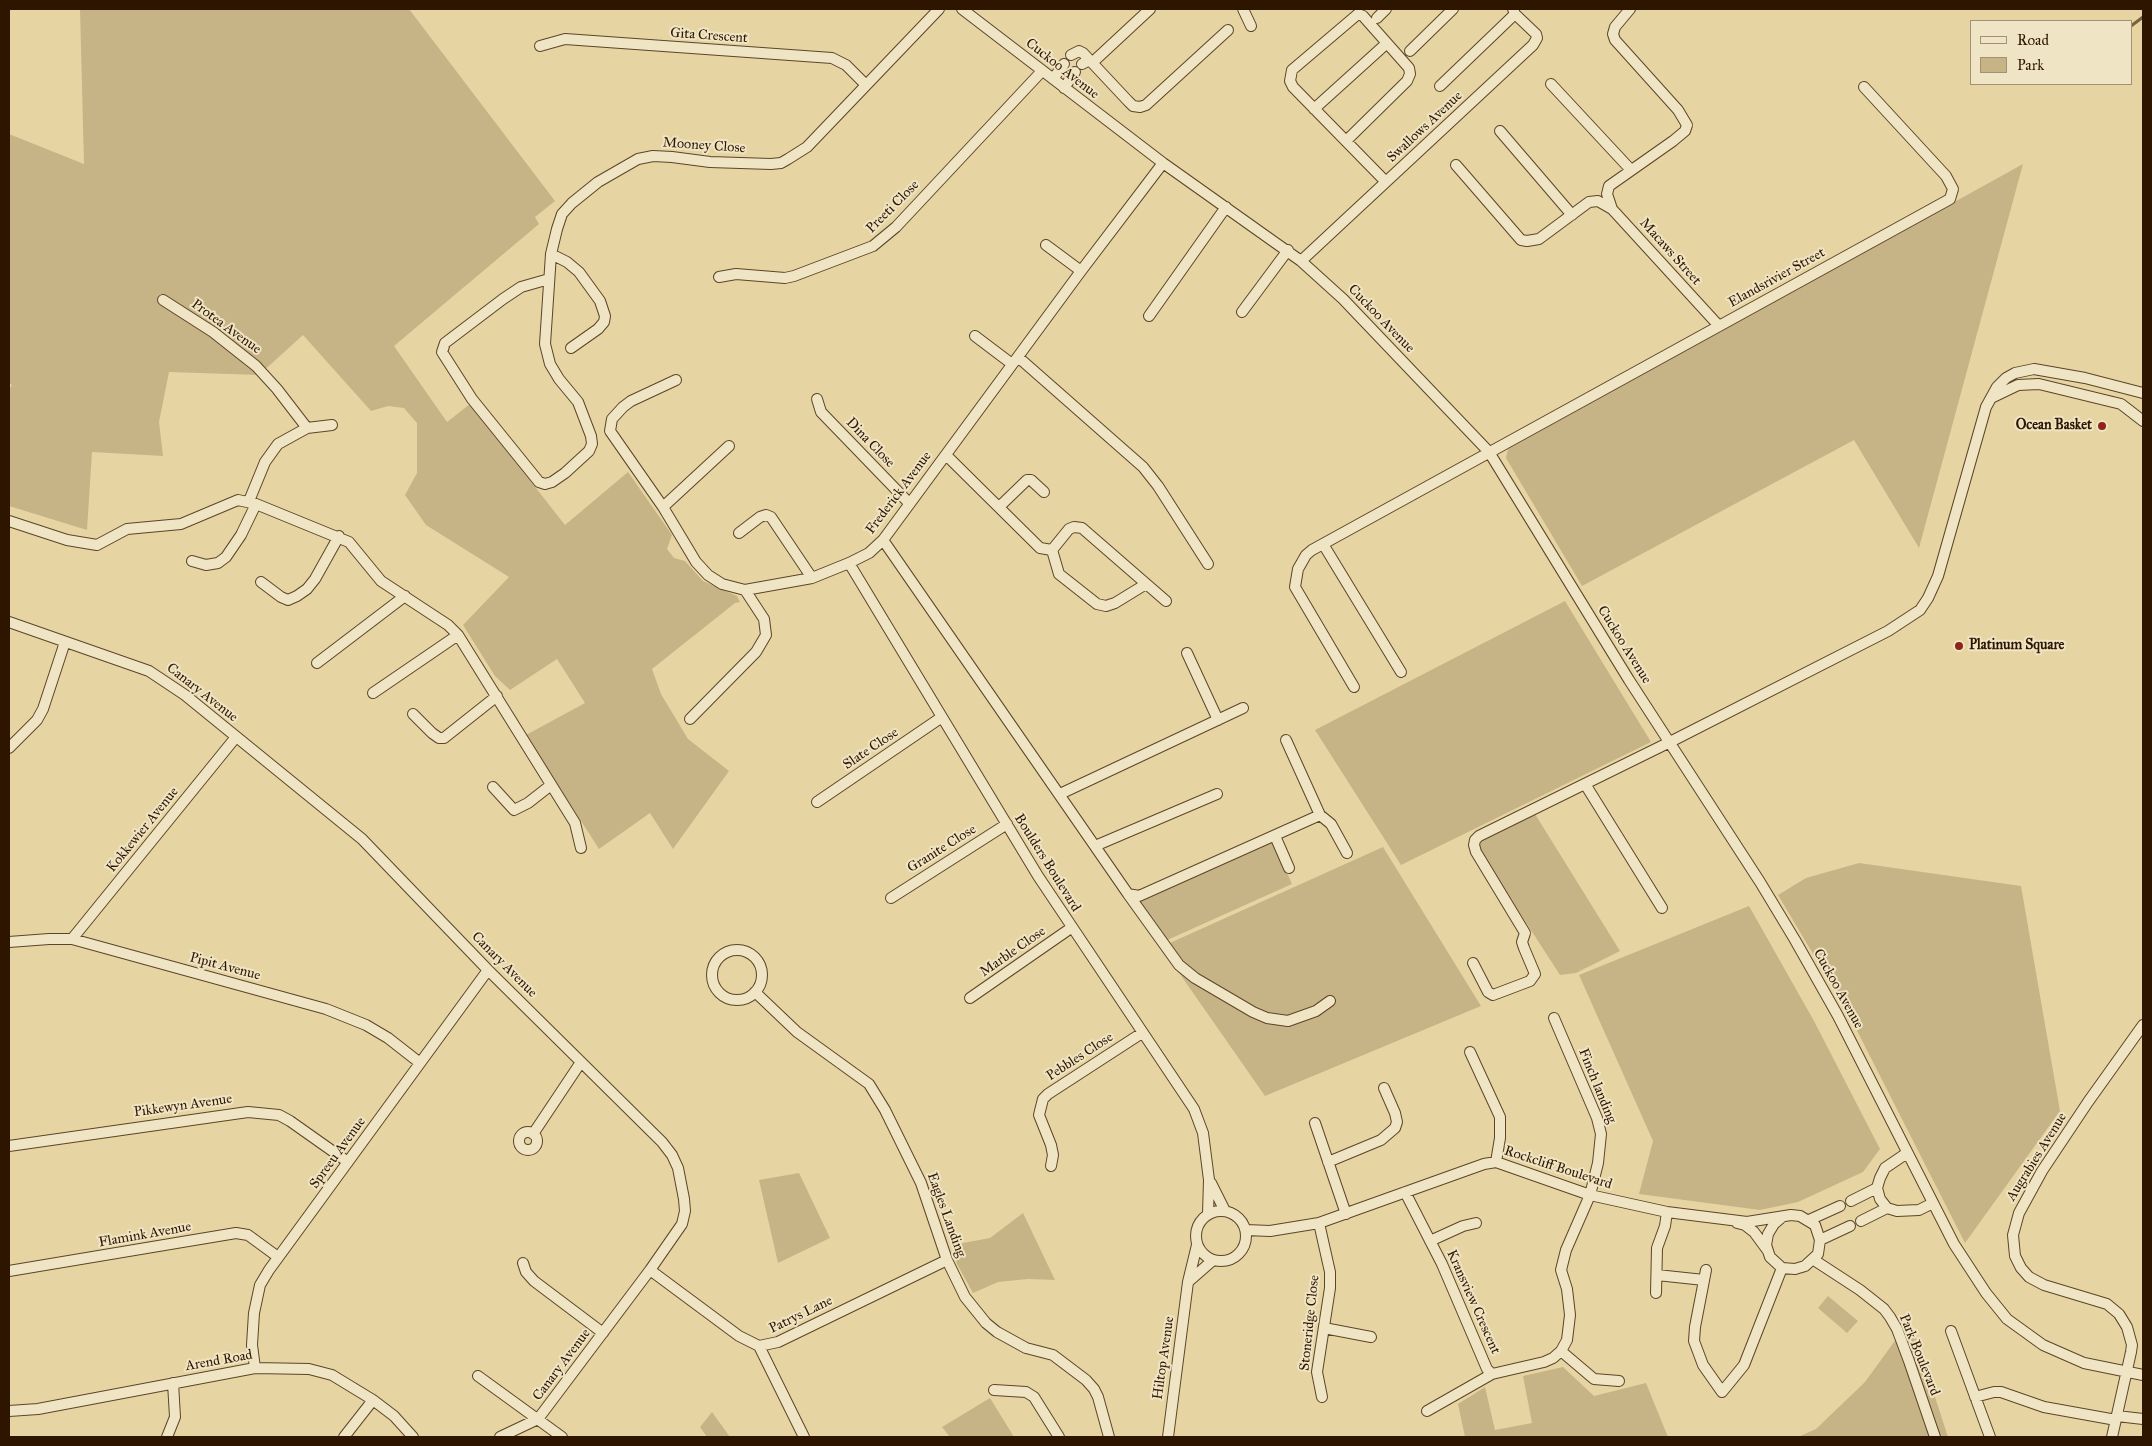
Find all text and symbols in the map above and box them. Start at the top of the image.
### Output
legend [1970,20,2132,85]
street label: Gita Crescent [670,25,748,47]
text: Road [2017,31,2049,49]
street label: Cuckoo Avenue [1022,35,1102,103]
text: Park [2017,56,2044,74]
street label: Swallows Avenue [1384,88,1466,166]
street label: Mooney Close [662,135,746,157]
street label: Preeti Close [863,177,923,237]
street label: Macaws Street [1636,215,1704,289]
street label: Elandsrivier Street [1726,245,1828,311]
street label: Cuckoo Avenue [1344,281,1418,357]
street label: Protea Avenue [188,296,264,358]
street label: Dina Close [842,415,898,471]
place label: Ocean Basket [2016,418,2092,434]
marker: Ocean Basket [2096,420,2108,432]
street label: Frederick Avenue [862,448,936,538]
street label: Cuckoo Avenue [1593,603,1655,687]
place label: Platinum Square [1969,638,2064,654]
marker: Platinum Square [1953,640,1965,652]
street label: Canary Avenue [163,660,241,726]
street label: Slate Close [840,724,902,774]
street label: Kokkewier Avenue [104,784,182,876]
street label: Boulders Boulevard [1010,811,1084,915]
street label: Granite Close [905,821,979,877]
street label: Marble Close [977,923,1049,981]
street label: Canary Avenue [468,929,540,1001]
street label: Cuckoo Avenue [1809,946,1867,1032]
street label: Pipit Avenue [188,949,262,985]
street label: Pebbles Close [1044,1029,1116,1085]
street label: Finch landing [1574,1046,1620,1126]
street label: Pikkewyn Avenue [133,1091,233,1121]
street label: Augrabies Avenue [2003,1110,2071,1204]
street label: Spreeu Avenue [306,1114,370,1192]
street label: Rockcliff Boulevard [1502,1143,1614,1193]
street label: Eagles Landing [923,1170,969,1260]
street label: Flamink Avenue [97,1219,193,1251]
street label: Kransview Crescent [1443,1247,1503,1357]
street label: Stoneridge Close [1297,1274,1323,1372]
street label: Patrys Lane [767,1292,835,1338]
street label: Park Boulevard [1895,1312,1943,1398]
street label: Hiltop Avenue [1150,1315,1178,1401]
street label: Canary Avenue [529,1326,595,1404]
street label: Arend Road [184,1347,254,1375]

